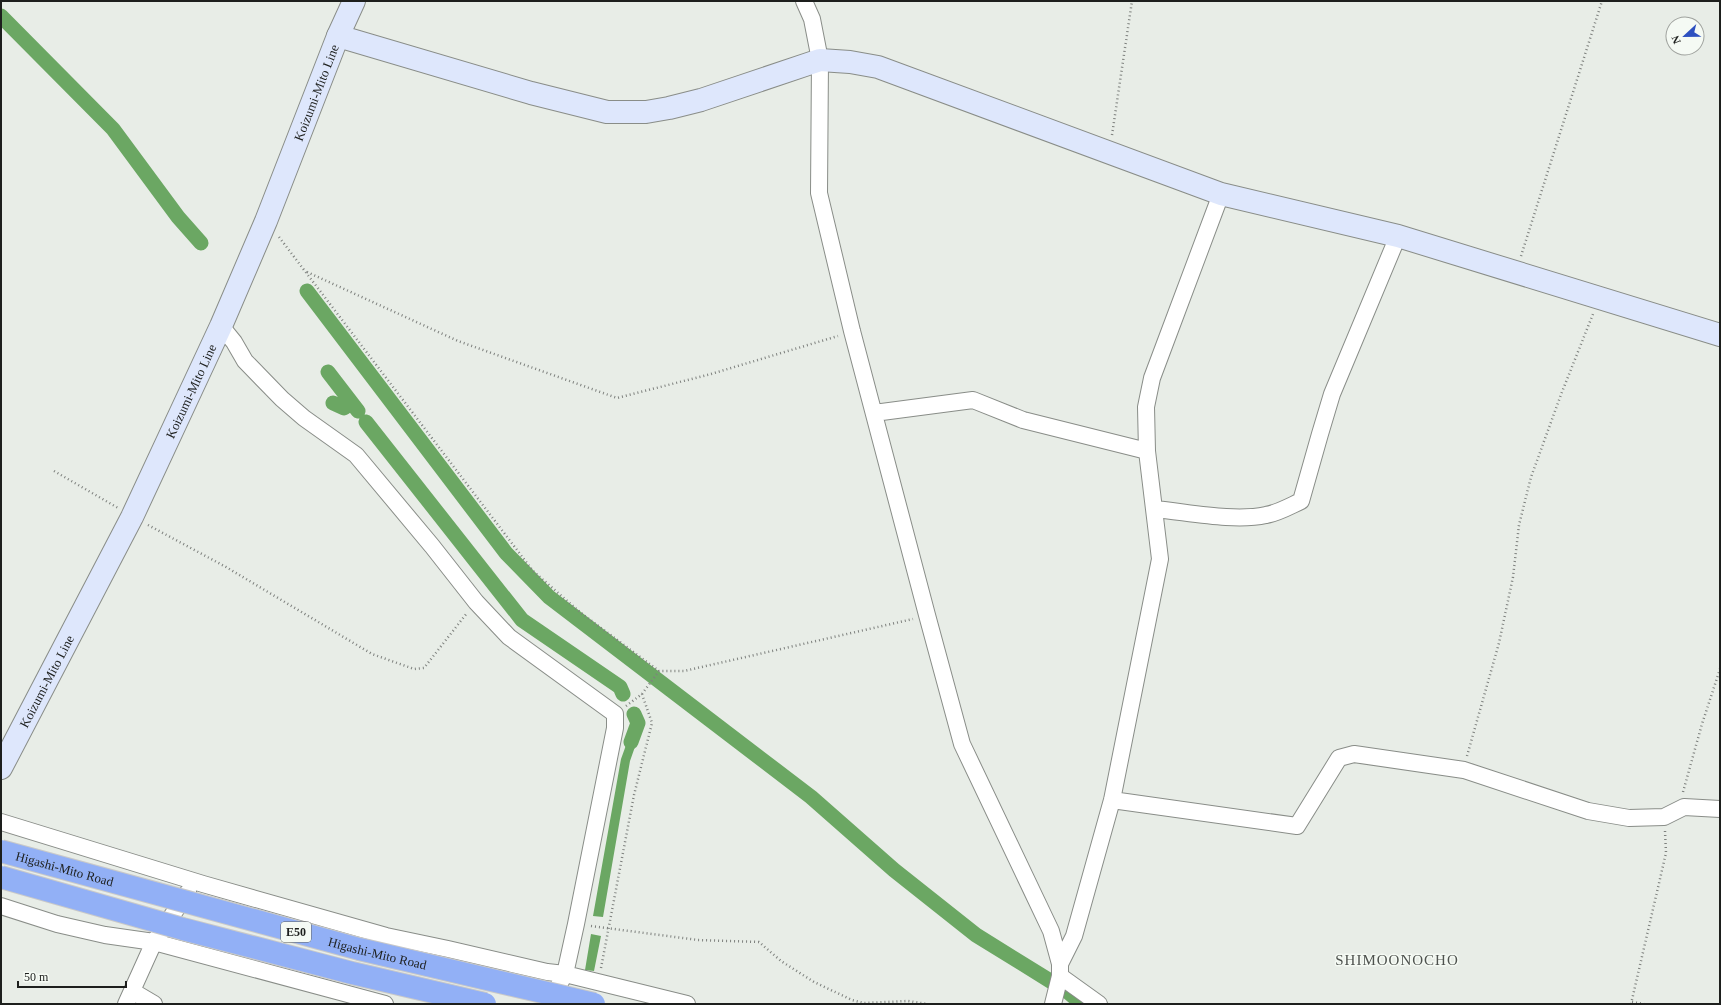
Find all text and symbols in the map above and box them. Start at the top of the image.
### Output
north arrow [1665,16,1705,56]
text: N [1669,34,1683,46]
street label: Koizumi-Mito Line [290,42,342,143]
street label: Koizumi-Mito Line [162,341,219,441]
street label: Koizumi-Mito Line [16,632,77,730]
street label: Higashi-Mito Road [14,848,116,889]
road number: E50 [281,922,311,942]
street label: Higashi-Mito Road [327,933,429,972]
district label: SHIMOONOCHO [1335,952,1459,968]
scale bar [18,963,126,989]
text: 50 m [24,970,49,984]

